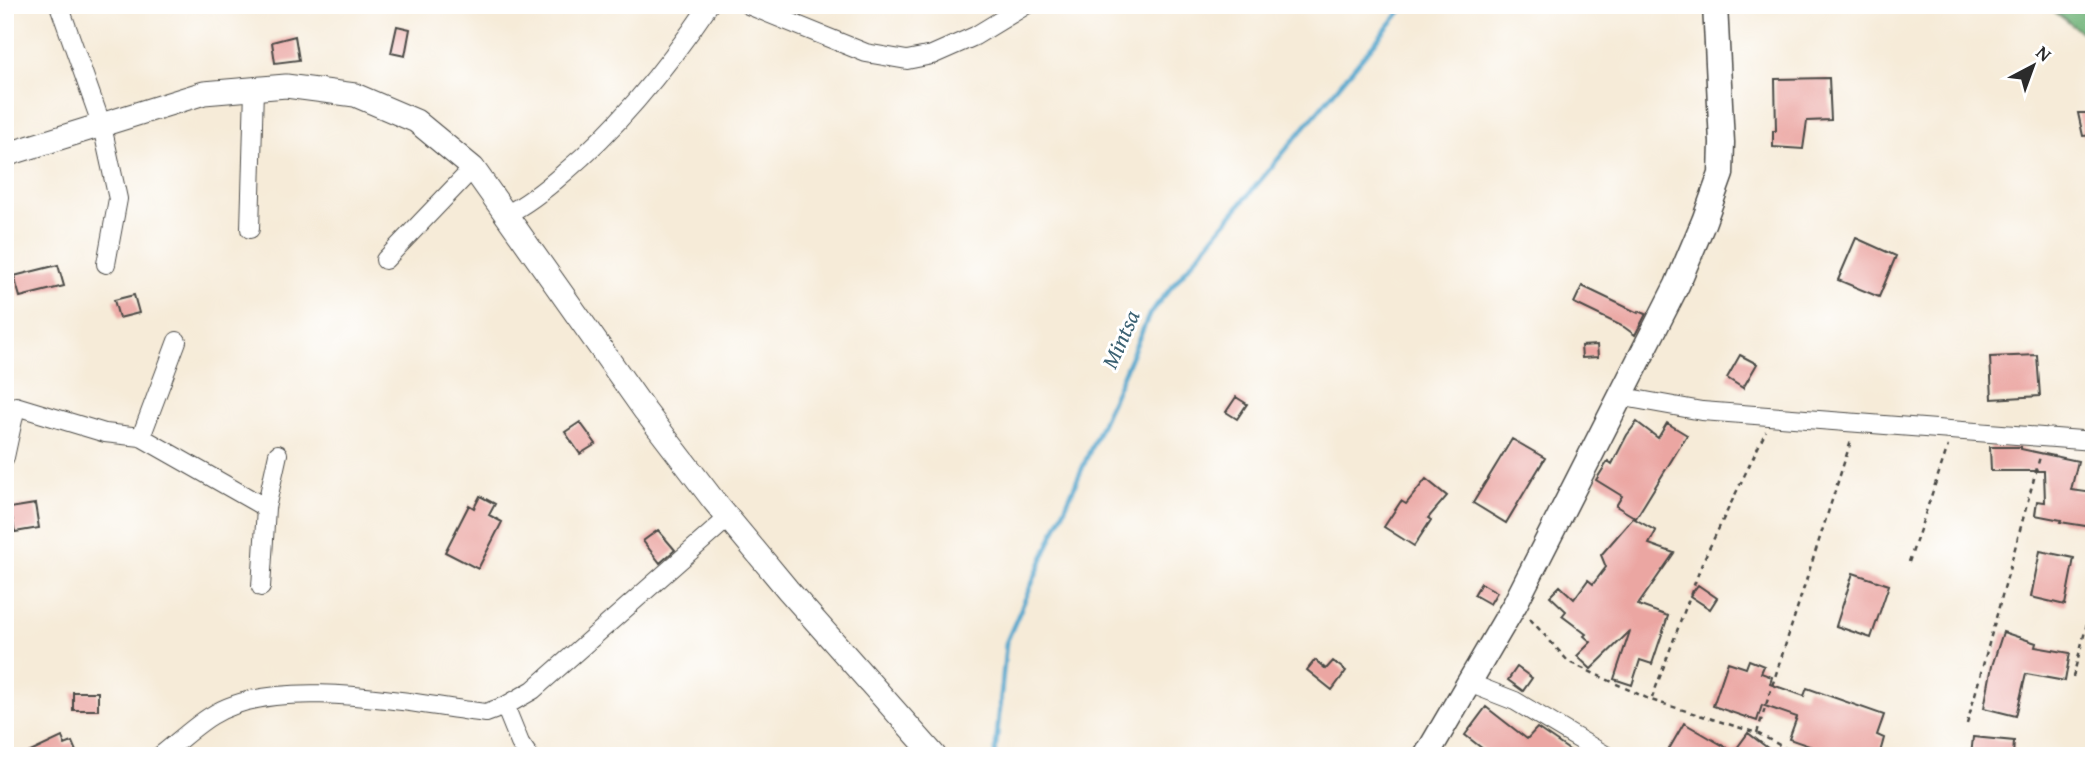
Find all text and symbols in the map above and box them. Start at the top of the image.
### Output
north arrow [1997,32,2068,102]
text: N [2030,38,2058,68]
water label: Mintsa [1093,304,1148,374]

